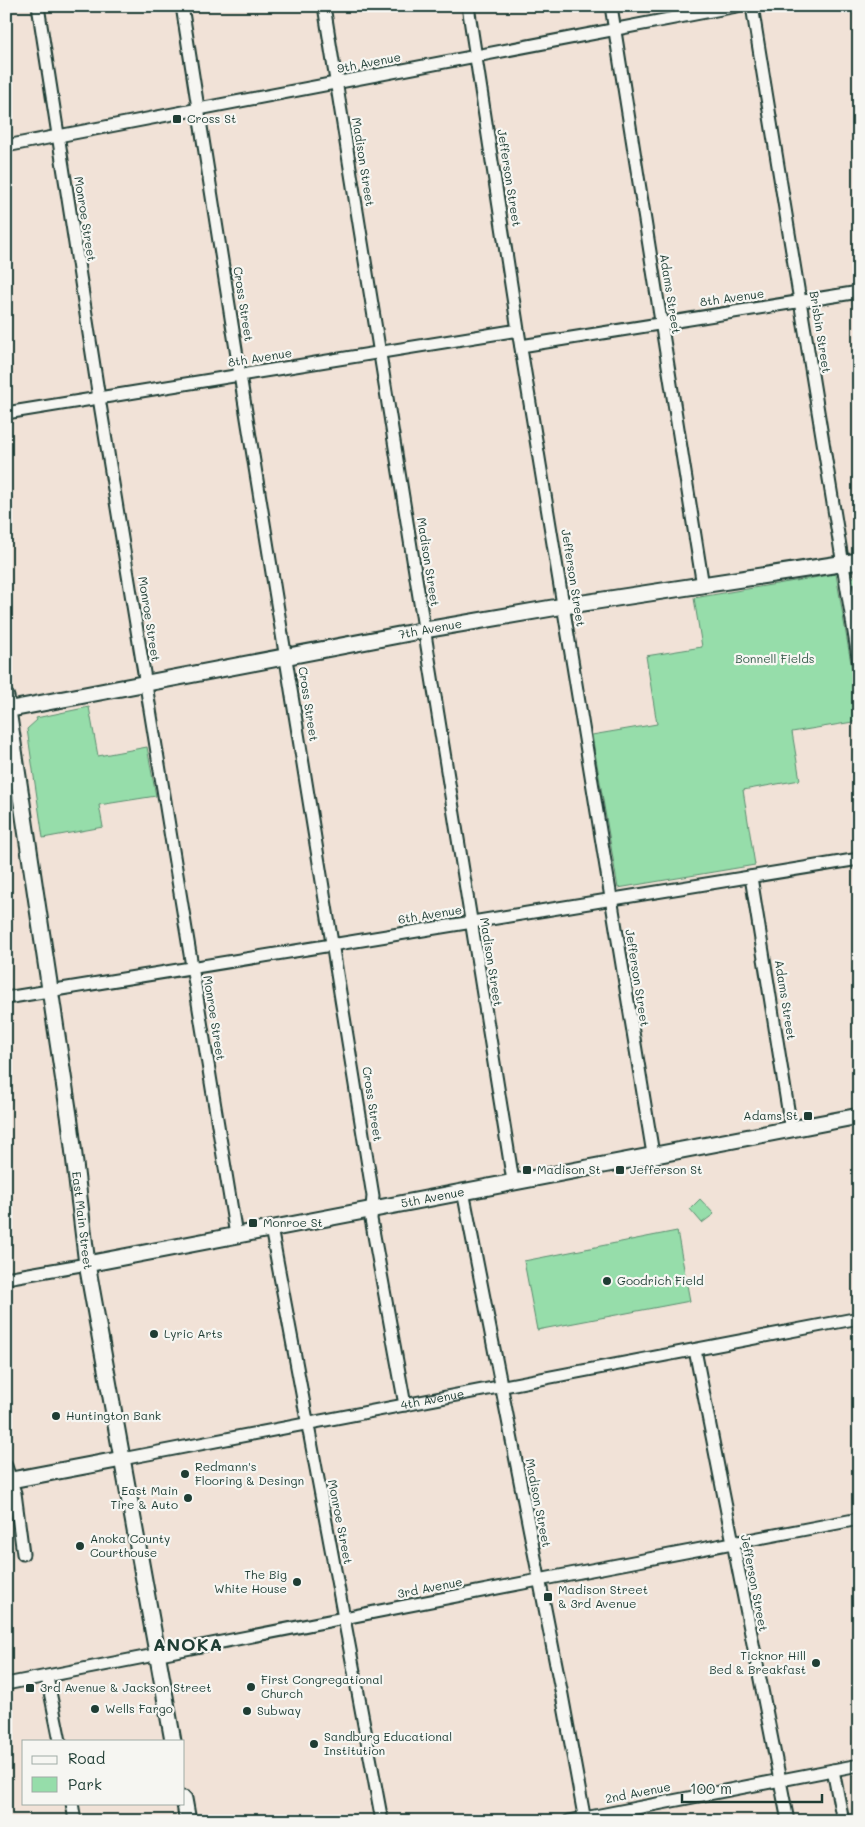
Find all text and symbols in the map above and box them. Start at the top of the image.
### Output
street label: 9th Avenue [336,48,402,76]
place label: Cross St [187,110,236,126]
marker: Cross St [171,113,183,125]
street label: Madison Street [349,116,379,208]
street label: Jefferson Street [494,128,526,228]
street label: Monroe Street [71,175,101,263]
street label: Adams Street [657,253,685,335]
street label: Cross Street [230,265,258,342]
street label: 8th Avenue [699,285,765,309]
street label: Brisbin Street [807,290,835,374]
street label: 8th Avenue [227,344,293,370]
street label: Madison Street [414,516,444,608]
street label: Jefferson Street [558,528,590,628]
street label: Monroe Street [135,575,165,663]
street label: 7th Avenue [397,615,463,642]
park label: Bonnell Fields [735,650,815,666]
street label: Cross Street [295,665,323,742]
street label: 6th Avenue [397,901,463,927]
street label: Madison Street [477,916,507,1008]
street label: Jefferson Street [622,928,654,1028]
street label: Adams Street [772,959,800,1041]
street label: Monroe Street [200,974,230,1062]
street label: Cross Street [359,1065,387,1142]
place label: Adams St [743,1107,798,1123]
marker: Adams St [802,1110,814,1122]
place label: Madison St [537,1161,601,1177]
place label: Jefferson St [630,1161,702,1177]
marker: Madison St [521,1164,533,1176]
marker: Jefferson St [614,1164,626,1176]
street label: East Main Street [69,1170,97,1271]
street label: 5th Avenue [399,1183,466,1211]
place label: Monroe St [263,1214,323,1230]
marker: Monroe St [247,1217,259,1229]
place label: Goodrich Field [617,1272,704,1288]
marker: Goodrich Field [601,1275,613,1287]
place label: Lyric Arts [164,1325,223,1341]
marker: Lyric Arts [148,1328,160,1340]
street label: 4th Avenue [399,1385,465,1413]
place label: Huntington Bank [66,1407,161,1423]
marker: Huntington Bank [50,1410,62,1422]
street label: Madison Street [523,1457,555,1548]
place label: Redmann's Flooring & Desingn [195,1458,304,1488]
marker: Redmann's Flooring & Desingn [179,1468,191,1480]
street label: Monroe Street [325,1478,357,1566]
place label: East Main Tire & Auto [111,1482,178,1512]
marker: East Main Tire & Auto [182,1492,194,1504]
place label: Anoka County Courthouse [90,1530,170,1560]
street label: Jefferson Street [738,1533,772,1633]
marker: Anoka County Courthouse [74,1540,86,1552]
place label: The Big White House [214,1566,287,1596]
street label: 3rd Avenue [396,1573,464,1601]
marker: The Big White House [291,1576,303,1588]
place label: Madison Street & 3rd Avenue [558,1581,648,1611]
marker: Madison Street & 3rd Avenue [542,1591,554,1603]
district label: ANOKA [153,1632,223,1656]
place label: Ticknor Hill Bed & Breakfast [709,1647,806,1677]
marker: Ticknor Hill Bed & Breakfast [810,1657,822,1669]
place label: First Congregational Church [261,1671,383,1701]
place label: 3rd Avenue & Jackson Street [40,1679,212,1695]
marker: First Congregational Church [245,1681,257,1693]
marker: 3rd Avenue & Jackson Street [24,1682,36,1694]
place label: Wells Fargo [105,1700,173,1716]
place label: Subway [257,1702,301,1718]
marker: Wells Fargo [89,1703,101,1715]
marker: Subway [241,1705,253,1717]
place label: Sandburg Educational Institution [324,1728,452,1758]
marker: Sandburg Educational Institution [308,1738,320,1750]
legend [22,1740,185,1804]
text: Road [68,1748,105,1768]
scale bar [682,1772,822,1804]
text: Park [68,1774,102,1794]
street label: 2nd Avenue [604,1778,672,1806]
text: 100 m [690,1778,732,1798]

